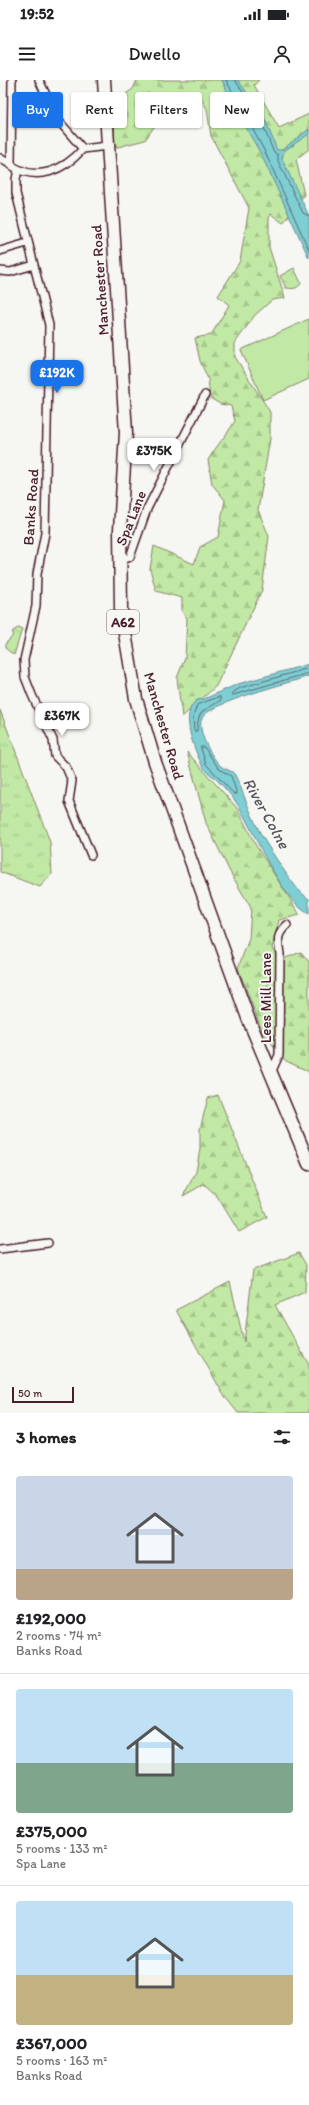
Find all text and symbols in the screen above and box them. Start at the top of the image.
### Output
text: 19:52 [20,5,54,23]
icon: menu [16,43,38,65]
text: Dwello [128,43,181,65]
icon: person [271,43,293,65]
chip: Buy [12,92,63,128]
chip: Rent [71,92,127,128]
chip: Filters [135,92,202,128]
chip: New [210,92,264,128]
street label: Manchester Road [87,223,113,336]
pin: £192K [29,360,85,394]
text: £192K [40,365,74,380]
pin: £375K [126,438,182,472]
text: £375K [136,443,172,458]
street label: Banks Road [19,467,43,546]
street label: Spa Lane [112,488,150,548]
road number: A62 [107,610,139,634]
street label: Manchester Road [140,670,188,783]
pin: £367K [34,703,90,737]
text: £367K [44,708,80,723]
water label: River Colne [239,775,294,853]
street label: Lees Mill Lane [257,953,275,1043]
scale bar [12,1385,74,1404]
text: 50 m [18,1387,42,1400]
icon: filters [271,1426,293,1448]
text: 3 homes [16,1427,76,1447]
icon: home [119,1502,191,1574]
text: £192,000 [16,1608,86,1628]
text: 2 rooms · 74 m² [16,1628,102,1643]
text: Banks Road [16,1643,83,1658]
icon: home [119,1715,191,1787]
text: £375,000 [16,1821,87,1841]
text: 5 rooms · 133 m² [16,1841,108,1856]
text: Spa Lane [16,1856,66,1871]
icon: home [119,1927,191,1999]
text: £367,000 [16,2033,87,2053]
text: 5 rooms · 163 m² [16,2053,107,2068]
text: Banks Road [16,2068,83,2083]

